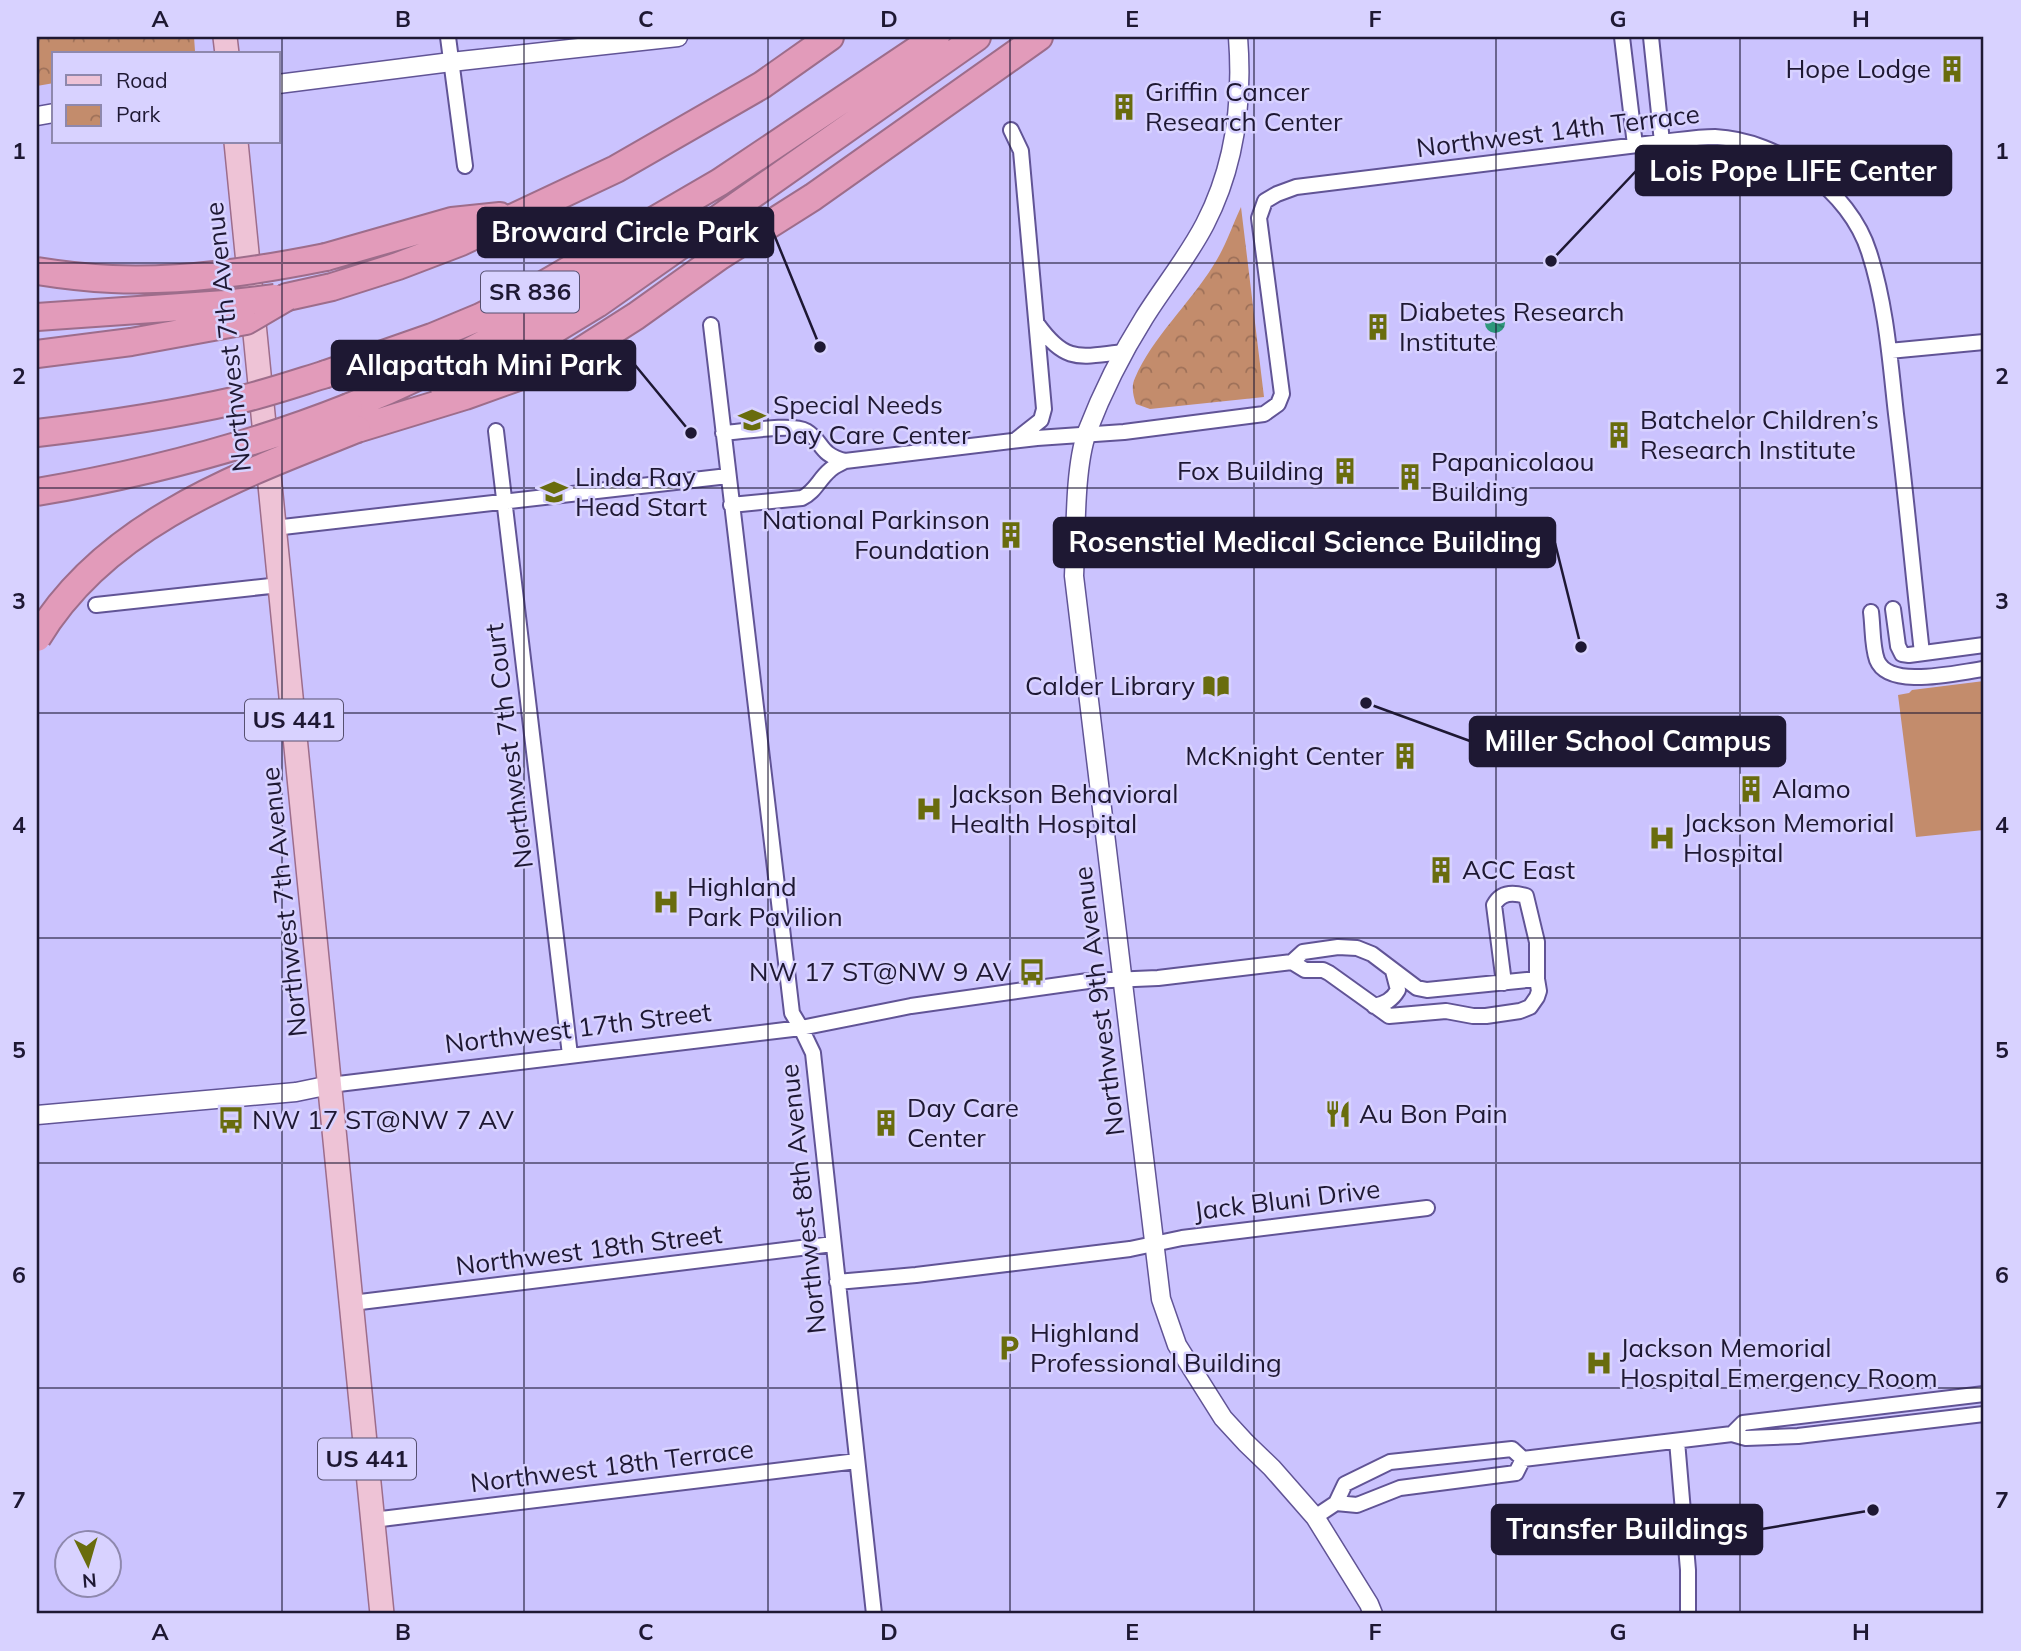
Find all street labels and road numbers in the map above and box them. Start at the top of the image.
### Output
street label: Northwest 14th Terrace [1414,97,1701,164]
street label: Northwest 7th Avenue [197,201,258,474]
road number: SR 836 [481,272,579,312]
street label: Northwest 7th Court [477,622,540,870]
road number: US 441 [245,700,343,740]
street label: Northwest 7th Avenue [253,766,314,1039]
street label: Northwest 9th Avenue [1066,865,1131,1138]
street label: Northwest 17th Street [443,995,713,1060]
street label: Northwest 8th Avenue [772,1063,833,1336]
street label: Jack Bluni Drive [1192,1172,1382,1227]
street label: Northwest 18th Street [454,1217,724,1282]
street label: Northwest 18th Terrace [468,1432,755,1499]
road number: US 441 [318,1438,416,1479]

